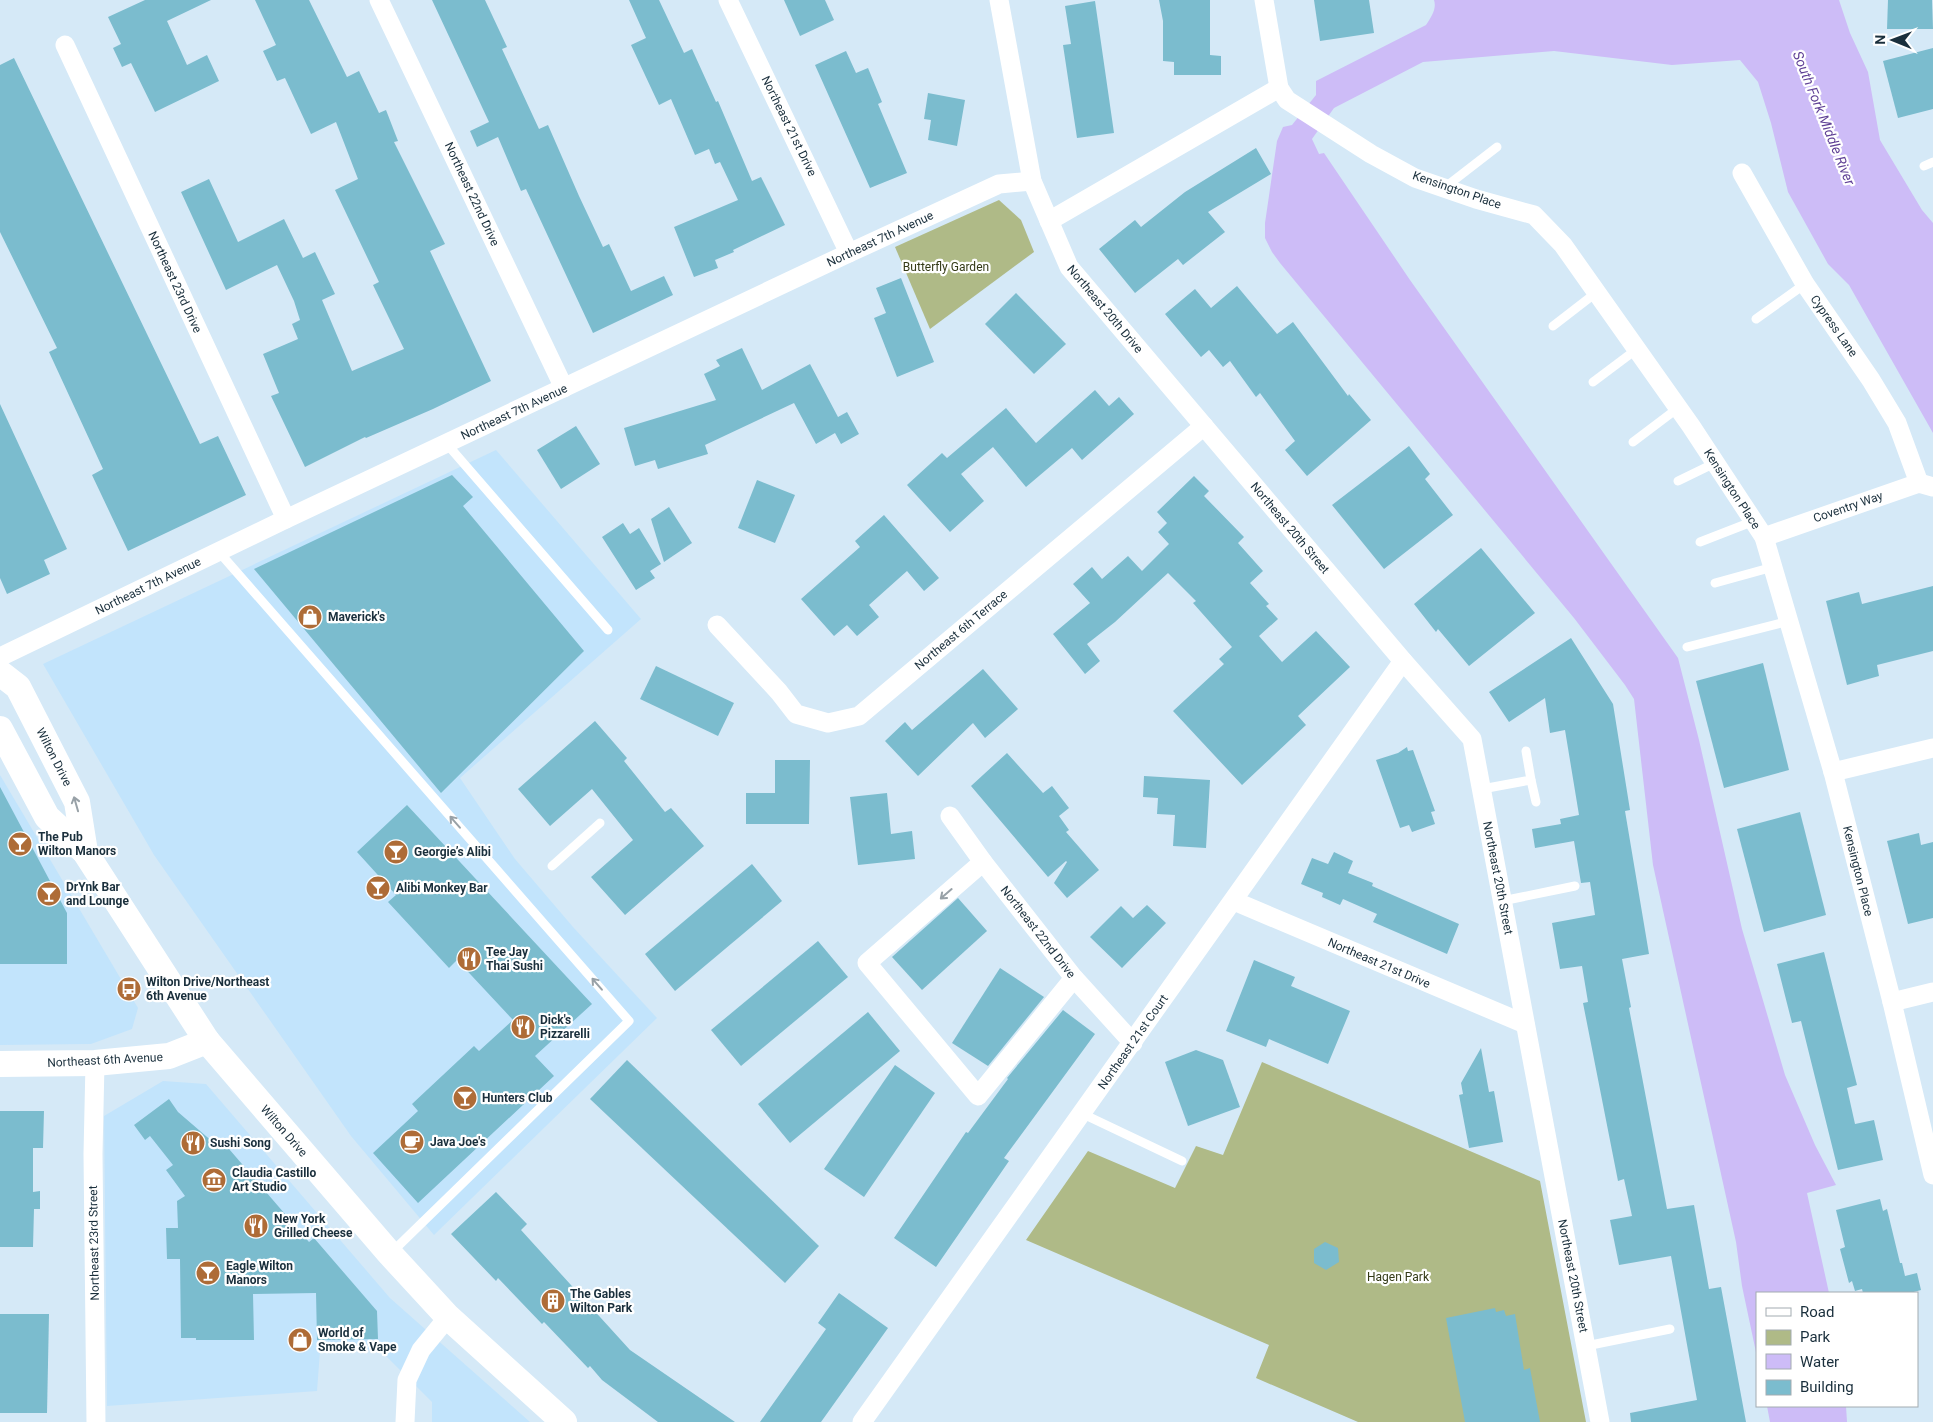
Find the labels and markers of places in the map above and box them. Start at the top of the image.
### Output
shop icon: Maverick's [297,604,323,630]
place label: Maverick's [328,610,385,624]
place label: The Pub Wilton Manors [38,830,116,858]
bar icon: The Pub Wilton Manors [7,831,33,857]
bar icon: Georgie’s Alibi [383,839,409,865]
place label: Georgie’s Alibi [414,845,491,859]
bar icon: Alibi Monkey Bar [365,875,391,901]
place label: DrYnk Bar and Lounge [66,880,129,908]
bar icon: DrYnk Bar and Lounge [36,881,62,907]
place label: Alibi Monkey Bar [396,881,488,895]
place label: Tee Jay Thai Sushi [486,945,543,973]
restaurant icon: Tee Jay Thai Sushi [456,946,482,972]
place label: Wilton Drive/Northeast 6th Avenue [146,975,269,1003]
bus stop icon: Wilton Drive/Northeast 6th Avenue [116,976,142,1002]
place label: Dick's Pizzarelli [540,1013,590,1041]
restaurant icon: Dick's Pizzarelli [510,1014,536,1040]
bar icon: Hunters Club [452,1085,478,1111]
place label: Hunters Club [482,1091,553,1105]
cafe icon: Java Joe's [399,1129,425,1155]
restaurant icon: Sushi Song [180,1130,206,1156]
place label: Java Joe's [430,1135,486,1149]
place label: Sushi Song [210,1136,271,1150]
place label: Claudia Castillo Art Studio [232,1166,317,1194]
museum icon: Claudia Castillo Art Studio [201,1167,227,1193]
place label: New York Grilled Cheese [274,1212,353,1240]
restaurant icon: New York Grilled Cheese [243,1213,269,1239]
place label: Eagle Wilton Manors [226,1259,293,1287]
bar icon: Eagle Wilton Manors [195,1260,221,1286]
place label: The Gables Wilton Park [570,1287,633,1315]
building icon: The Gables Wilton Park [540,1288,566,1314]
place label: World of Smoke & Vape [318,1326,397,1354]
shop icon: World of Smoke & Vape [287,1327,313,1353]

